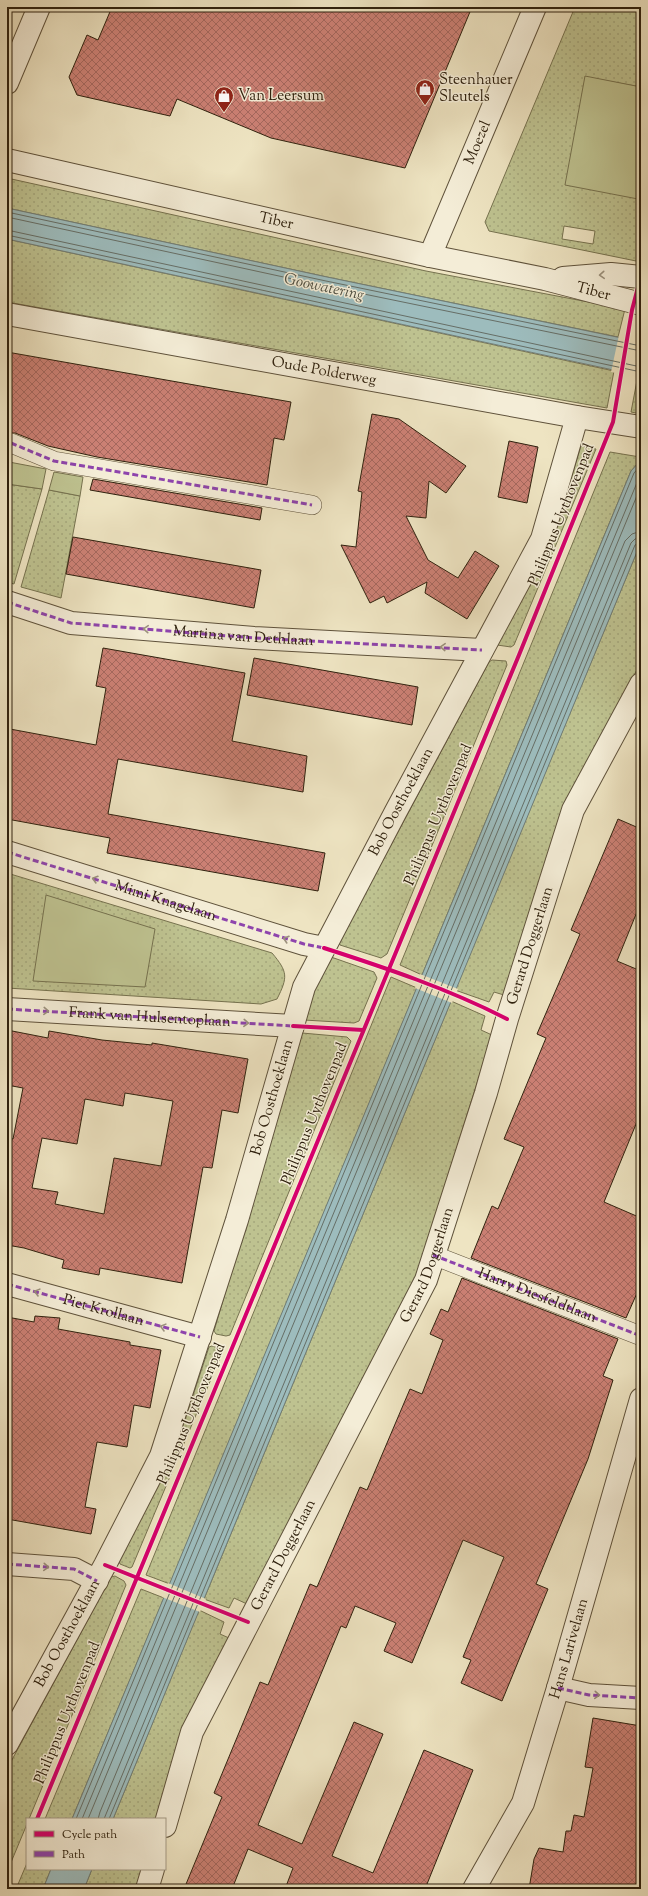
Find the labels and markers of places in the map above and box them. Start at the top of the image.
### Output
place label: Steenhauer Sleutels [439,70,513,108]
shop icon: Steenhauer Sleutels [414,78,436,106]
shop icon: Van Leersum [213,85,235,113]
place label: Van Leersum [238,86,324,107]

